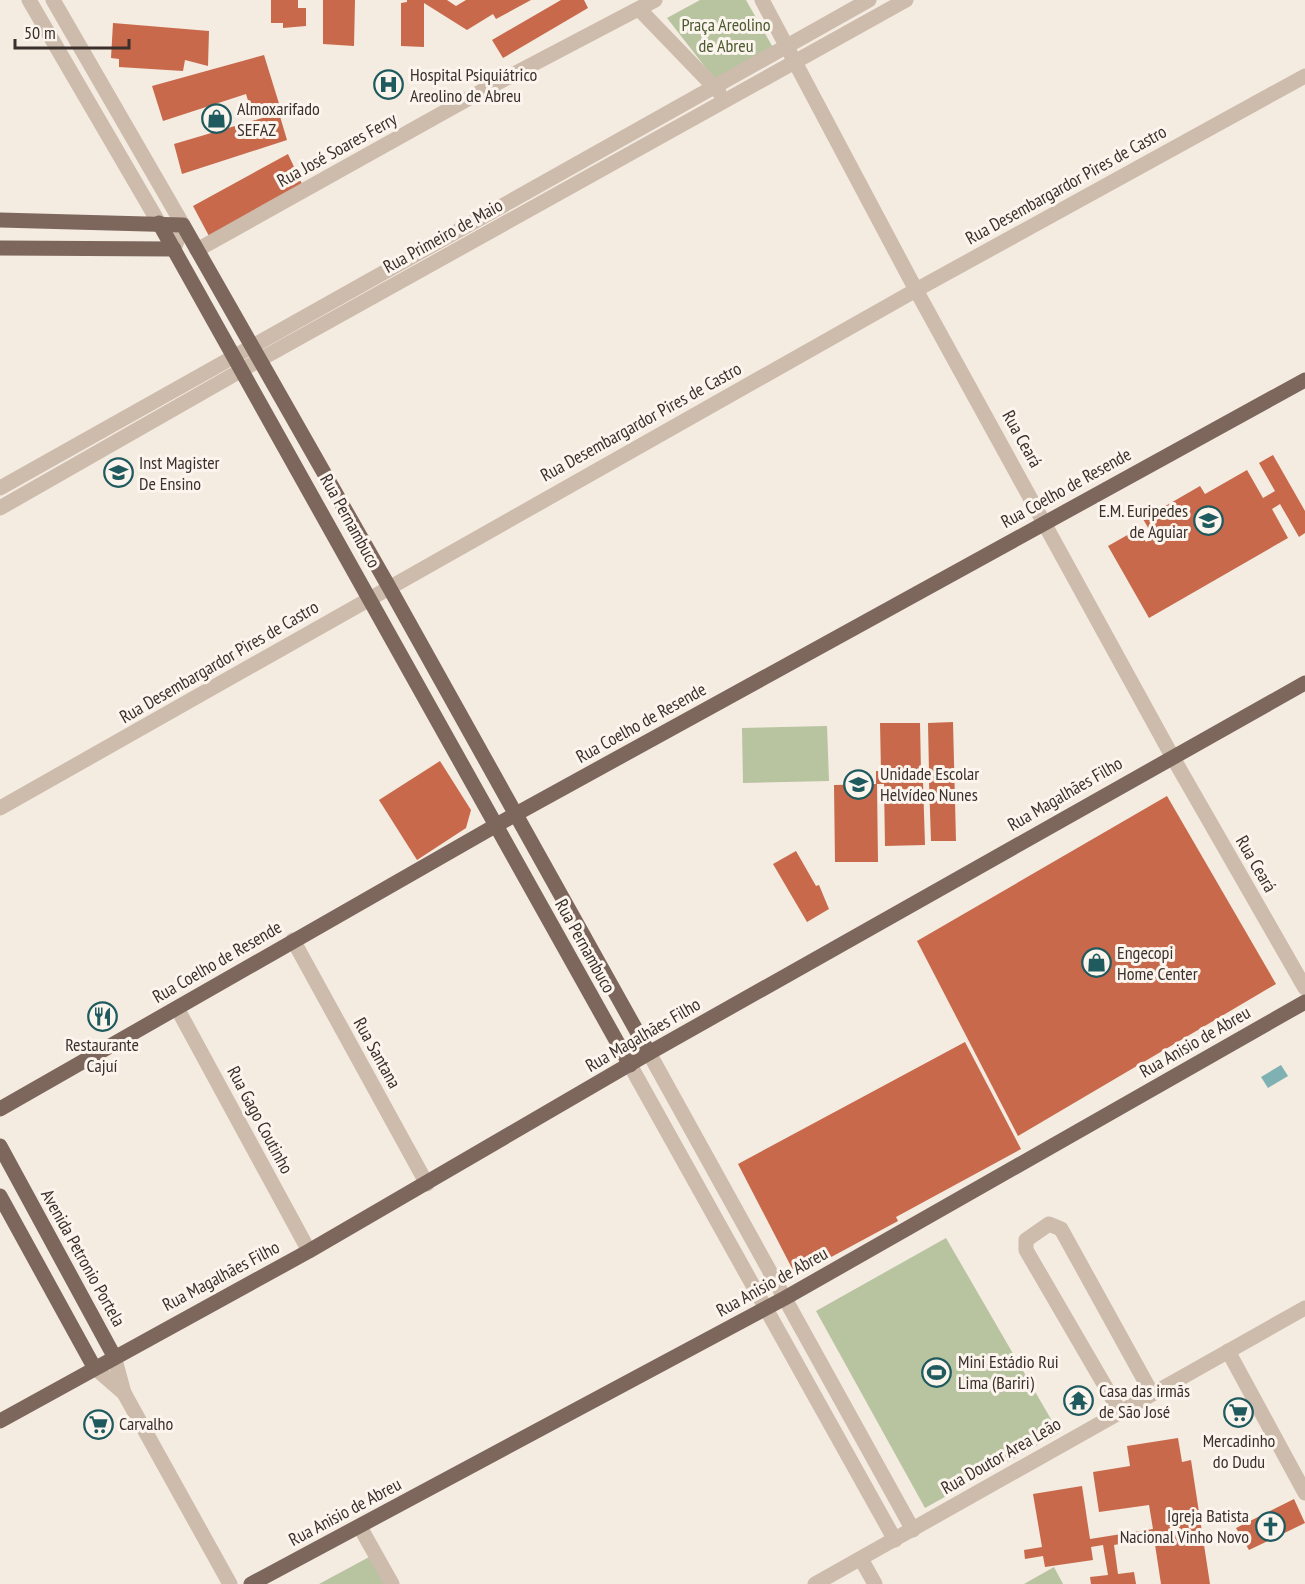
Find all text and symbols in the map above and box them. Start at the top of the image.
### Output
scale bar [15,12,129,50]
park label: Praça Areolino de Abreu [682,13,771,57]
text: 50 m [24,21,56,44]
place label: Hospital Psiquiátrico Areolino de Abreu [410,63,538,107]
hospital icon: Hospital Psiquiátrico Areolino de Abreu [373,69,405,101]
place label: Almoxarifado SEFAZ [237,97,320,141]
shop icon: Almoxarifado SEFAZ [200,103,232,135]
street label: Rua José Soares Ferry [273,107,401,192]
street label: Rua Desembargardor Pires de Castro [961,120,1170,249]
street label: Rua Primeiro de Maio [379,193,507,278]
street label: Rua Desembargardor Pires de Castro [536,357,745,486]
street label: Rua Ceará [997,406,1048,471]
street label: Rua Coelho de Resende [997,442,1135,533]
place label: Inst Magister De Ensino [139,451,220,495]
school or university icon: Inst Magister De Ensino [102,457,134,489]
street label: Rua Pernambuco [315,470,386,572]
place label: E.M. Euripedes de Aguiar [1099,499,1188,543]
school or university icon: E.M. Euripedes de Aguiar [1193,505,1225,537]
street label: Rua Desembargardor Pires de Castro [115,595,323,728]
street label: Rua Coelho de Resende [572,677,710,768]
street label: Rua Magalhães Filho [1003,751,1127,836]
place label: Unidade Escolar Helvídeo Nunes [880,762,979,806]
school or university icon: Unidade Escolar Helvídeo Nunes [843,768,875,800]
street label: Rua Ceará [1231,831,1282,896]
street label: Rua Pernambuco [550,895,621,997]
street label: Rua Coelho de Resende [148,915,285,1008]
place label: Engecopi Home Center [1117,941,1198,985]
shop icon: Engecopi Home Center [1080,947,1112,979]
street label: Rua Magalhães Filho [581,992,705,1077]
restaurant icon: Restaurante Cajuí [86,1000,118,1032]
street label: Rua Anisio de Abreu [1135,1001,1254,1083]
street label: Rua Santana [349,1013,406,1092]
place label: Restaurante Cajuí [65,1033,139,1077]
street label: Rua Gago Coutinho [222,1062,299,1178]
street label: Avenida Petronio Portela [36,1185,131,1330]
street label: Rua Magalhães Filho [158,1235,283,1316]
street label: Rua Anisio de Abreu [712,1241,832,1322]
place label: Mini Estádio Rui Lima (Bariri) [958,1350,1059,1394]
sports icon: Mini Estádio Rui Lima (Bariri) [921,1356,953,1388]
place label: Casa das irmãs de São José [1099,1379,1190,1423]
temple icon: Casa das irmãs de São José [1062,1385,1094,1417]
supermarket icon: Mercadinho do Dudu [1223,1396,1255,1428]
supermarket icon: Carvalho [82,1408,114,1440]
place label: Carvalho [119,1412,173,1435]
street label: Rua Doutor Area Leão [937,1412,1065,1499]
place label: Mercadinho do Dudu [1203,1429,1276,1473]
street label: Rua Anisio de Abreu [285,1472,405,1551]
place label: Igreja Batista Nacional Vinho Novo [1120,1504,1249,1548]
church icon: Igreja Batista Nacional Vinho Novo [1254,1510,1286,1542]

